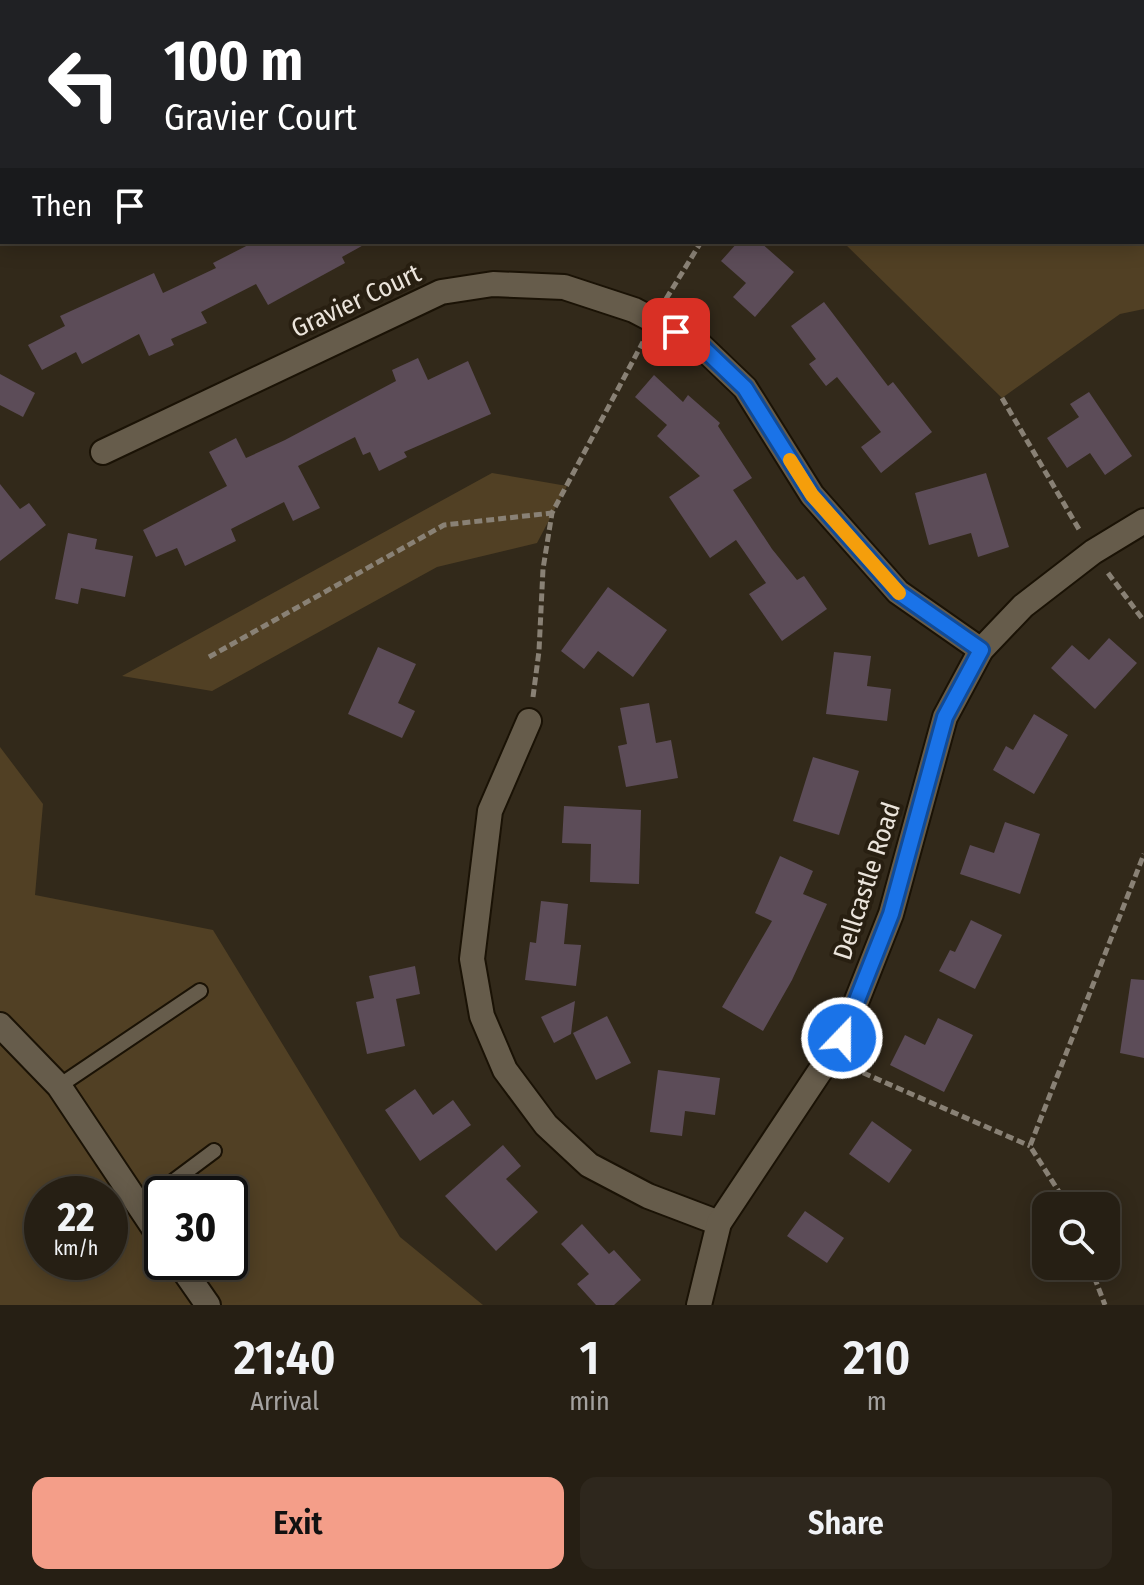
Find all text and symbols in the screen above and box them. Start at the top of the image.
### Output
text: 100 m [164,28,303,95]
icon: left [32,32,136,136]
text: Gravier Court [164,96,357,140]
icon: arrive [108,184,152,228]
text: Then [32,188,92,224]
street label: Gravier Court [286,257,426,344]
pin [642,298,710,366]
icon: arrive [654,310,698,354]
street label: Dellcastle Road [827,798,907,964]
position arrow [800,996,884,1080]
speed limit sign: 30 [144,1176,248,1280]
map controls [1032,1192,1120,1280]
button: search [1032,1192,1120,1280]
text: 22 [57,1194,95,1242]
text: km/h [54,1236,98,1260]
text: 21:40 [234,1329,336,1387]
text: 1 [580,1329,599,1387]
text: 210 [843,1329,910,1387]
text: Arrival [250,1386,319,1417]
text: min [569,1386,610,1417]
text: m [867,1386,887,1417]
button: Exit [32,1477,564,1569]
button: Share [580,1477,1112,1569]

